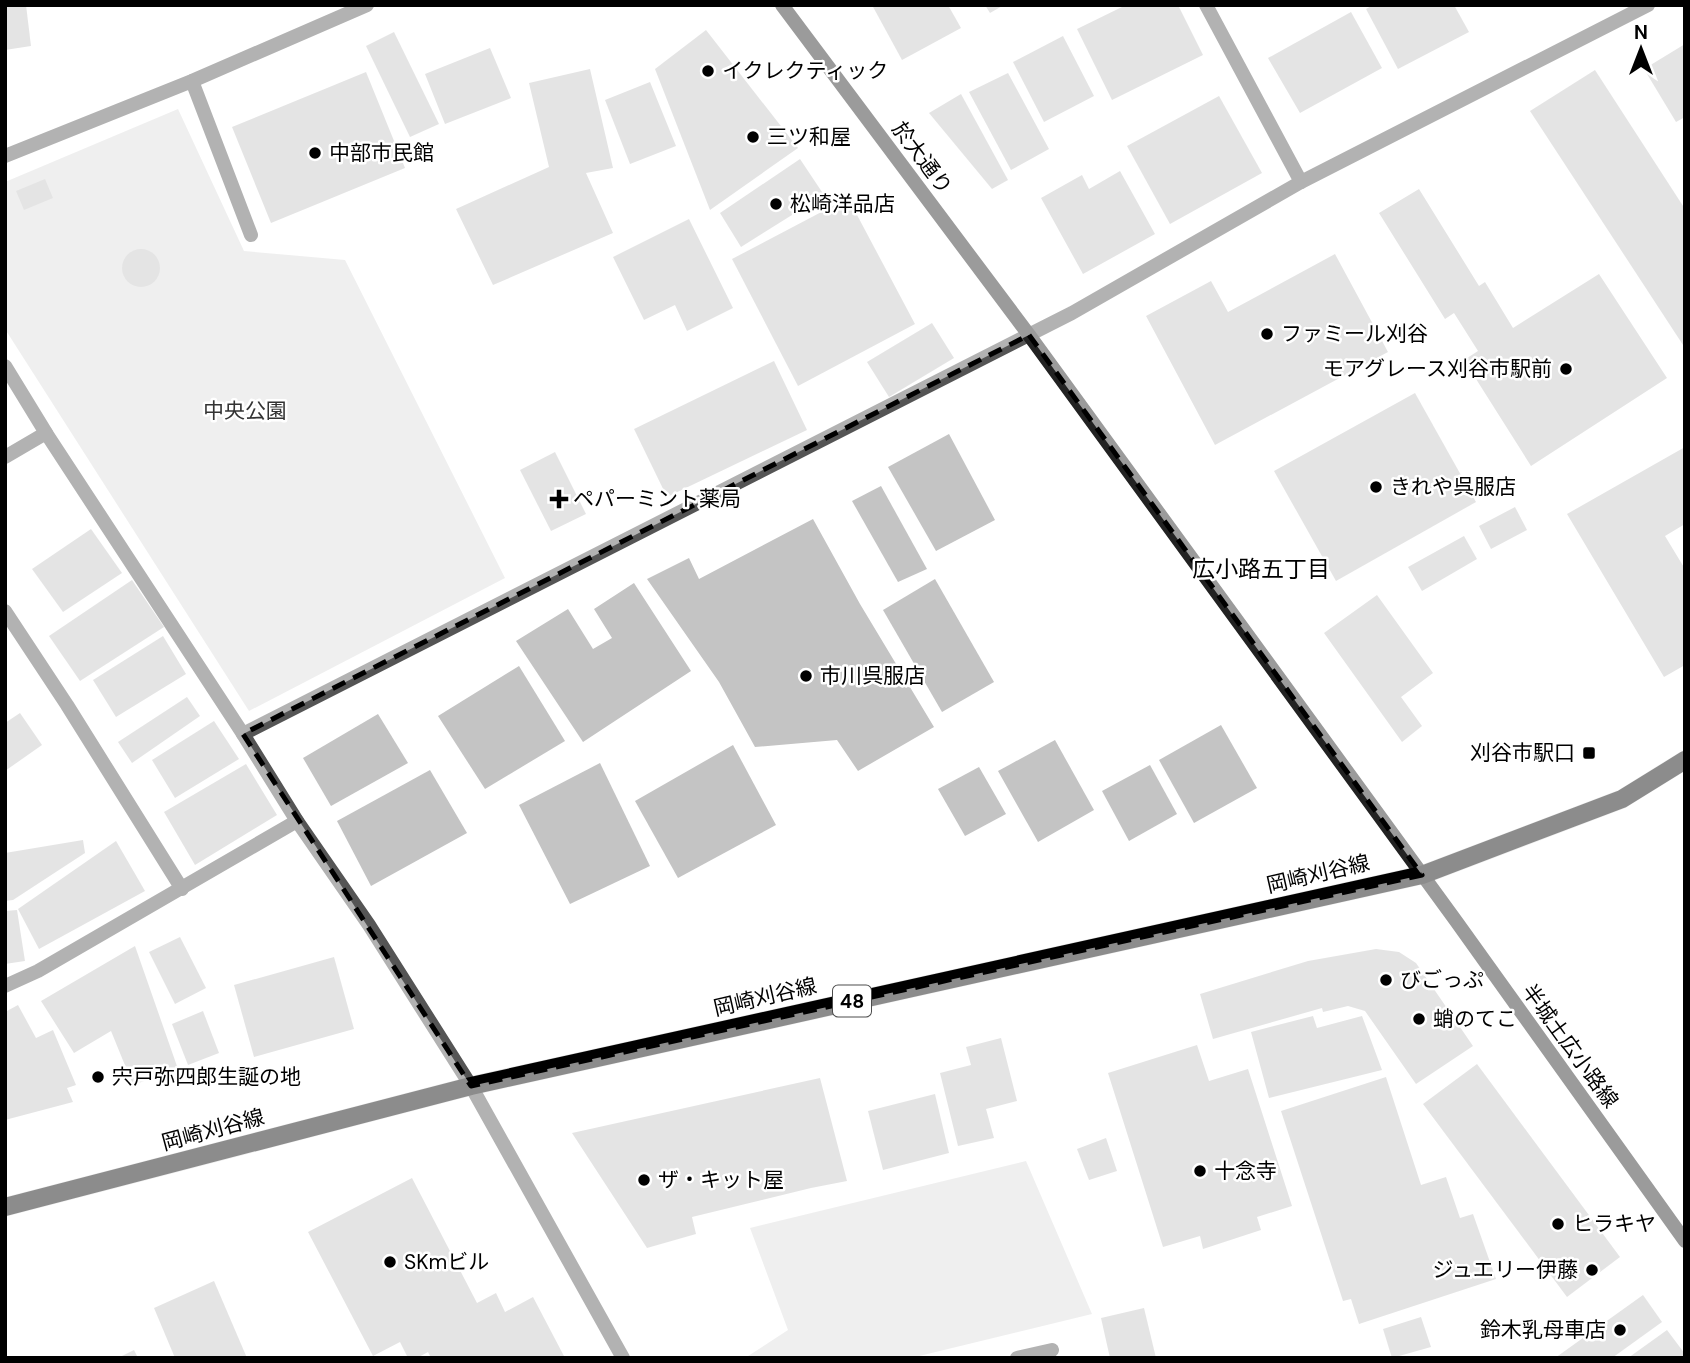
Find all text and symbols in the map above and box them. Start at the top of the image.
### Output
north arrow [1606,14,1676,84]
text: N [1634,20,1648,45]
place label: イクレクティック [722,57,888,85]
marker: イクレクティック [700,63,716,79]
street label: 於大通り [886,116,958,200]
place label: 三ツ和屋 [767,123,851,151]
marker: 三ツ和屋 [745,129,761,145]
place label: 中部市民館 [329,139,434,167]
marker: 中部市民館 [307,145,323,161]
place label: 松崎洋品店 [790,190,895,218]
marker: 松崎洋品店 [768,196,784,212]
place label: ファミール刈谷 [1281,320,1428,348]
marker: ファミール刈谷 [1259,326,1275,342]
place label: モアグレース刈谷市駅前 [1323,355,1552,383]
marker: モアグレース刈谷市駅前 [1558,361,1574,377]
park label: 中央公園 [203,397,287,425]
place label: きれや呉服店 [1390,473,1516,501]
marker: きれや呉服店 [1368,479,1384,495]
place label: ペパーミント薬局 [573,485,741,513]
marker: ペパーミント薬局 [551,491,567,507]
district label: 広小路五丁目 [1192,554,1330,584]
place label: 市川呉服店 [820,662,925,690]
marker: 市川呉服店 [798,668,814,684]
place label: 刈谷市駅口 [1470,739,1575,767]
marker: 刈谷市駅口 [1581,745,1597,761]
street label: 岡崎刈谷線 [1264,849,1372,899]
place label: びごっぷ [1400,966,1484,994]
street label: 岡崎刈谷線 [711,972,819,1022]
marker: びごっぷ [1378,972,1394,988]
street label: 半城土広小路線 [1515,978,1625,1114]
road number: 48 [833,986,871,1016]
place label: 蛸のてこ [1433,1005,1517,1033]
marker: 蛸のてこ [1411,1011,1427,1027]
place label: 宍戸弥四郎生誕の地 [112,1063,301,1091]
marker: 宍戸弥四郎生誕の地 [90,1069,106,1085]
street label: 岡崎刈谷線 [159,1103,267,1157]
place label: 十念寺 [1214,1157,1277,1185]
marker: 十念寺 [1192,1163,1208,1179]
place label: ザ・キット屋 [658,1166,784,1194]
marker: ザ・キット屋 [636,1172,652,1188]
place label: ヒラキヤ [1572,1210,1656,1238]
marker: ヒラキヤ [1550,1216,1566,1232]
place label: SKmビル [404,1248,489,1276]
marker: SKmビル [382,1254,398,1270]
place label: ジュエリー伊藤 [1432,1256,1578,1284]
marker: ジュエリー伊藤 [1584,1262,1600,1278]
place label: 鈴木乳母車店 [1480,1316,1606,1344]
marker: 鈴木乳母車店 [1612,1322,1628,1338]

